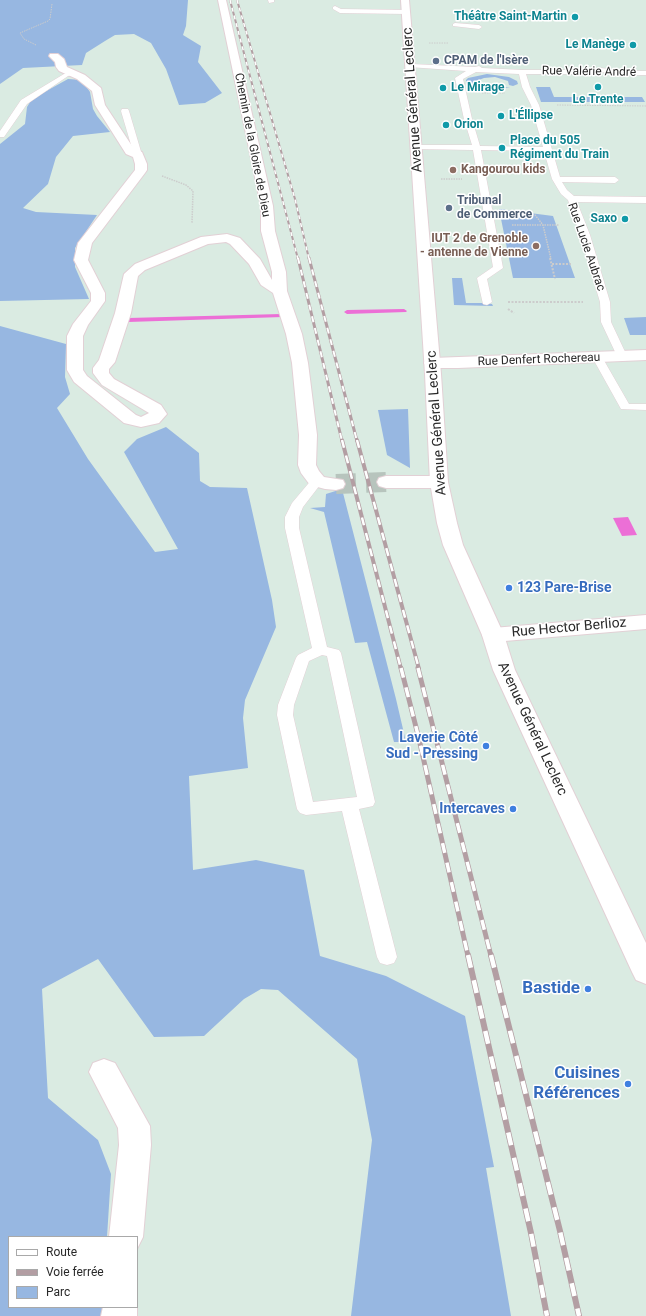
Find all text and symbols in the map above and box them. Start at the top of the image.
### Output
place label: Théâtre Saint-Martin [454,10,567,24]
marker: Théâtre Saint-Martin [570,12,580,22]
street label: Avenue Général Leclerc [400,27,426,173]
place label: Le Manège [566,38,625,52]
marker: Le Manège [628,40,638,50]
place label: CPAM de l'Isère [444,54,528,68]
marker: CPAM de l'Isère [431,56,441,66]
street label: Rue Valérie André [542,64,636,80]
street label: Chemin de la Gloire de Dieu [231,72,273,218]
place label: Le Mirage [451,81,505,95]
marker: Le Trente [593,82,603,92]
marker: Le Mirage [438,83,448,93]
place label: Le Trente [572,93,624,107]
place label: L'Éllipse [509,109,553,123]
marker: L'Éllipse [496,111,506,121]
place label: Orion [454,118,483,132]
marker: Orion [441,120,451,130]
place label: Place du 505 Régiment du Train [510,134,609,162]
marker: Place du 505 Régiment du Train [497,143,507,153]
place label: Kangourou kids [461,163,545,177]
marker: Kangourou kids [448,165,458,175]
place label: Tribunal de Commerce [457,194,532,222]
street label: Rue Lucie Aubrac [564,201,608,293]
marker: Tribunal de Commerce [444,203,454,213]
place label: Saxo [591,212,617,226]
marker: Saxo [620,214,630,224]
place label: IUT 2 de Grenoble - antenne de Vienne [420,232,528,260]
marker: IUT 2 de Grenoble - antenne de Vienne [531,241,541,251]
street label: Avenue Général Leclerc [424,350,450,496]
street label: Rue Denfert Rochereau [477,351,601,369]
place label: 123 Pare-Brise [517,580,612,596]
marker: 123 Pare-Brise [504,583,514,593]
street label: Rue Hector Berlioz [511,615,627,641]
street label: Avenue Général Leclerc [494,660,570,798]
place label: Laverie Côté Sud - Pressing [386,730,478,762]
marker: Laverie Côté Sud - Pressing [481,741,491,751]
place label: Intercaves [439,801,505,817]
marker: Intercaves [508,804,518,814]
place label: Bastide [522,979,580,999]
marker: Bastide [583,984,593,994]
place label: Cuisines Références [533,1064,620,1104]
marker: Cuisines Références [623,1079,633,1089]
legend [8,1236,138,1308]
text: Route [46,1245,77,1259]
text: Voie ferrée [46,1265,104,1279]
text: Parc [46,1285,70,1299]

